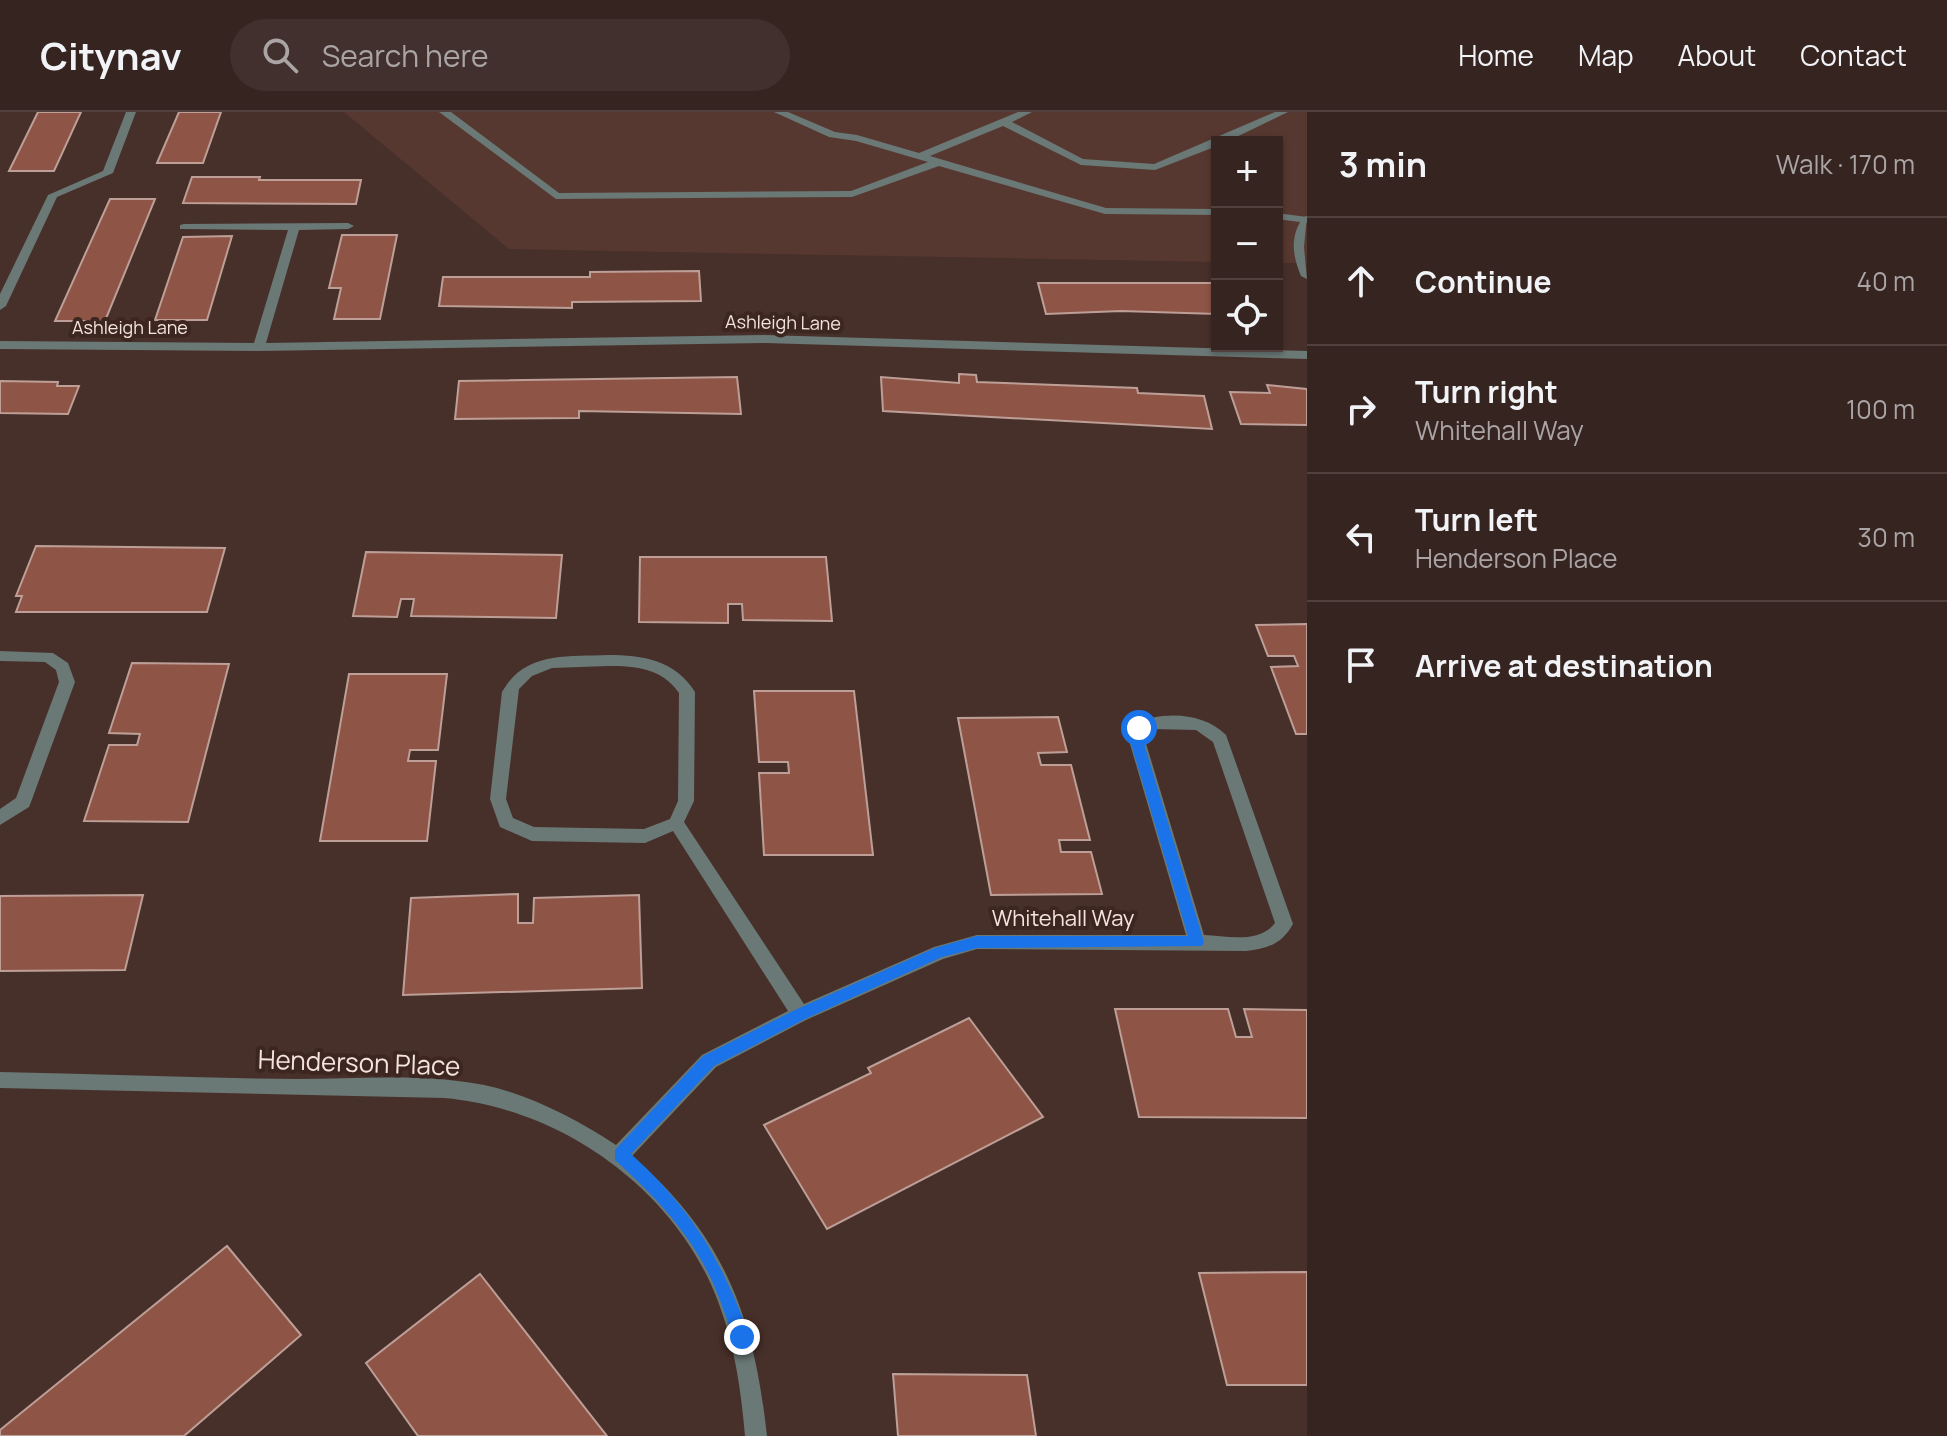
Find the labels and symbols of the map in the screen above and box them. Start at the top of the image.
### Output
street label: Ashleigh Lane [725,309,841,335]
street label: Ashleigh Lane [72,315,188,339]
route start [1121,710,1157,746]
street label: Whitehall Way [992,903,1135,933]
street label: Henderson Place [257,1040,461,1084]
route end [724,1319,760,1355]

